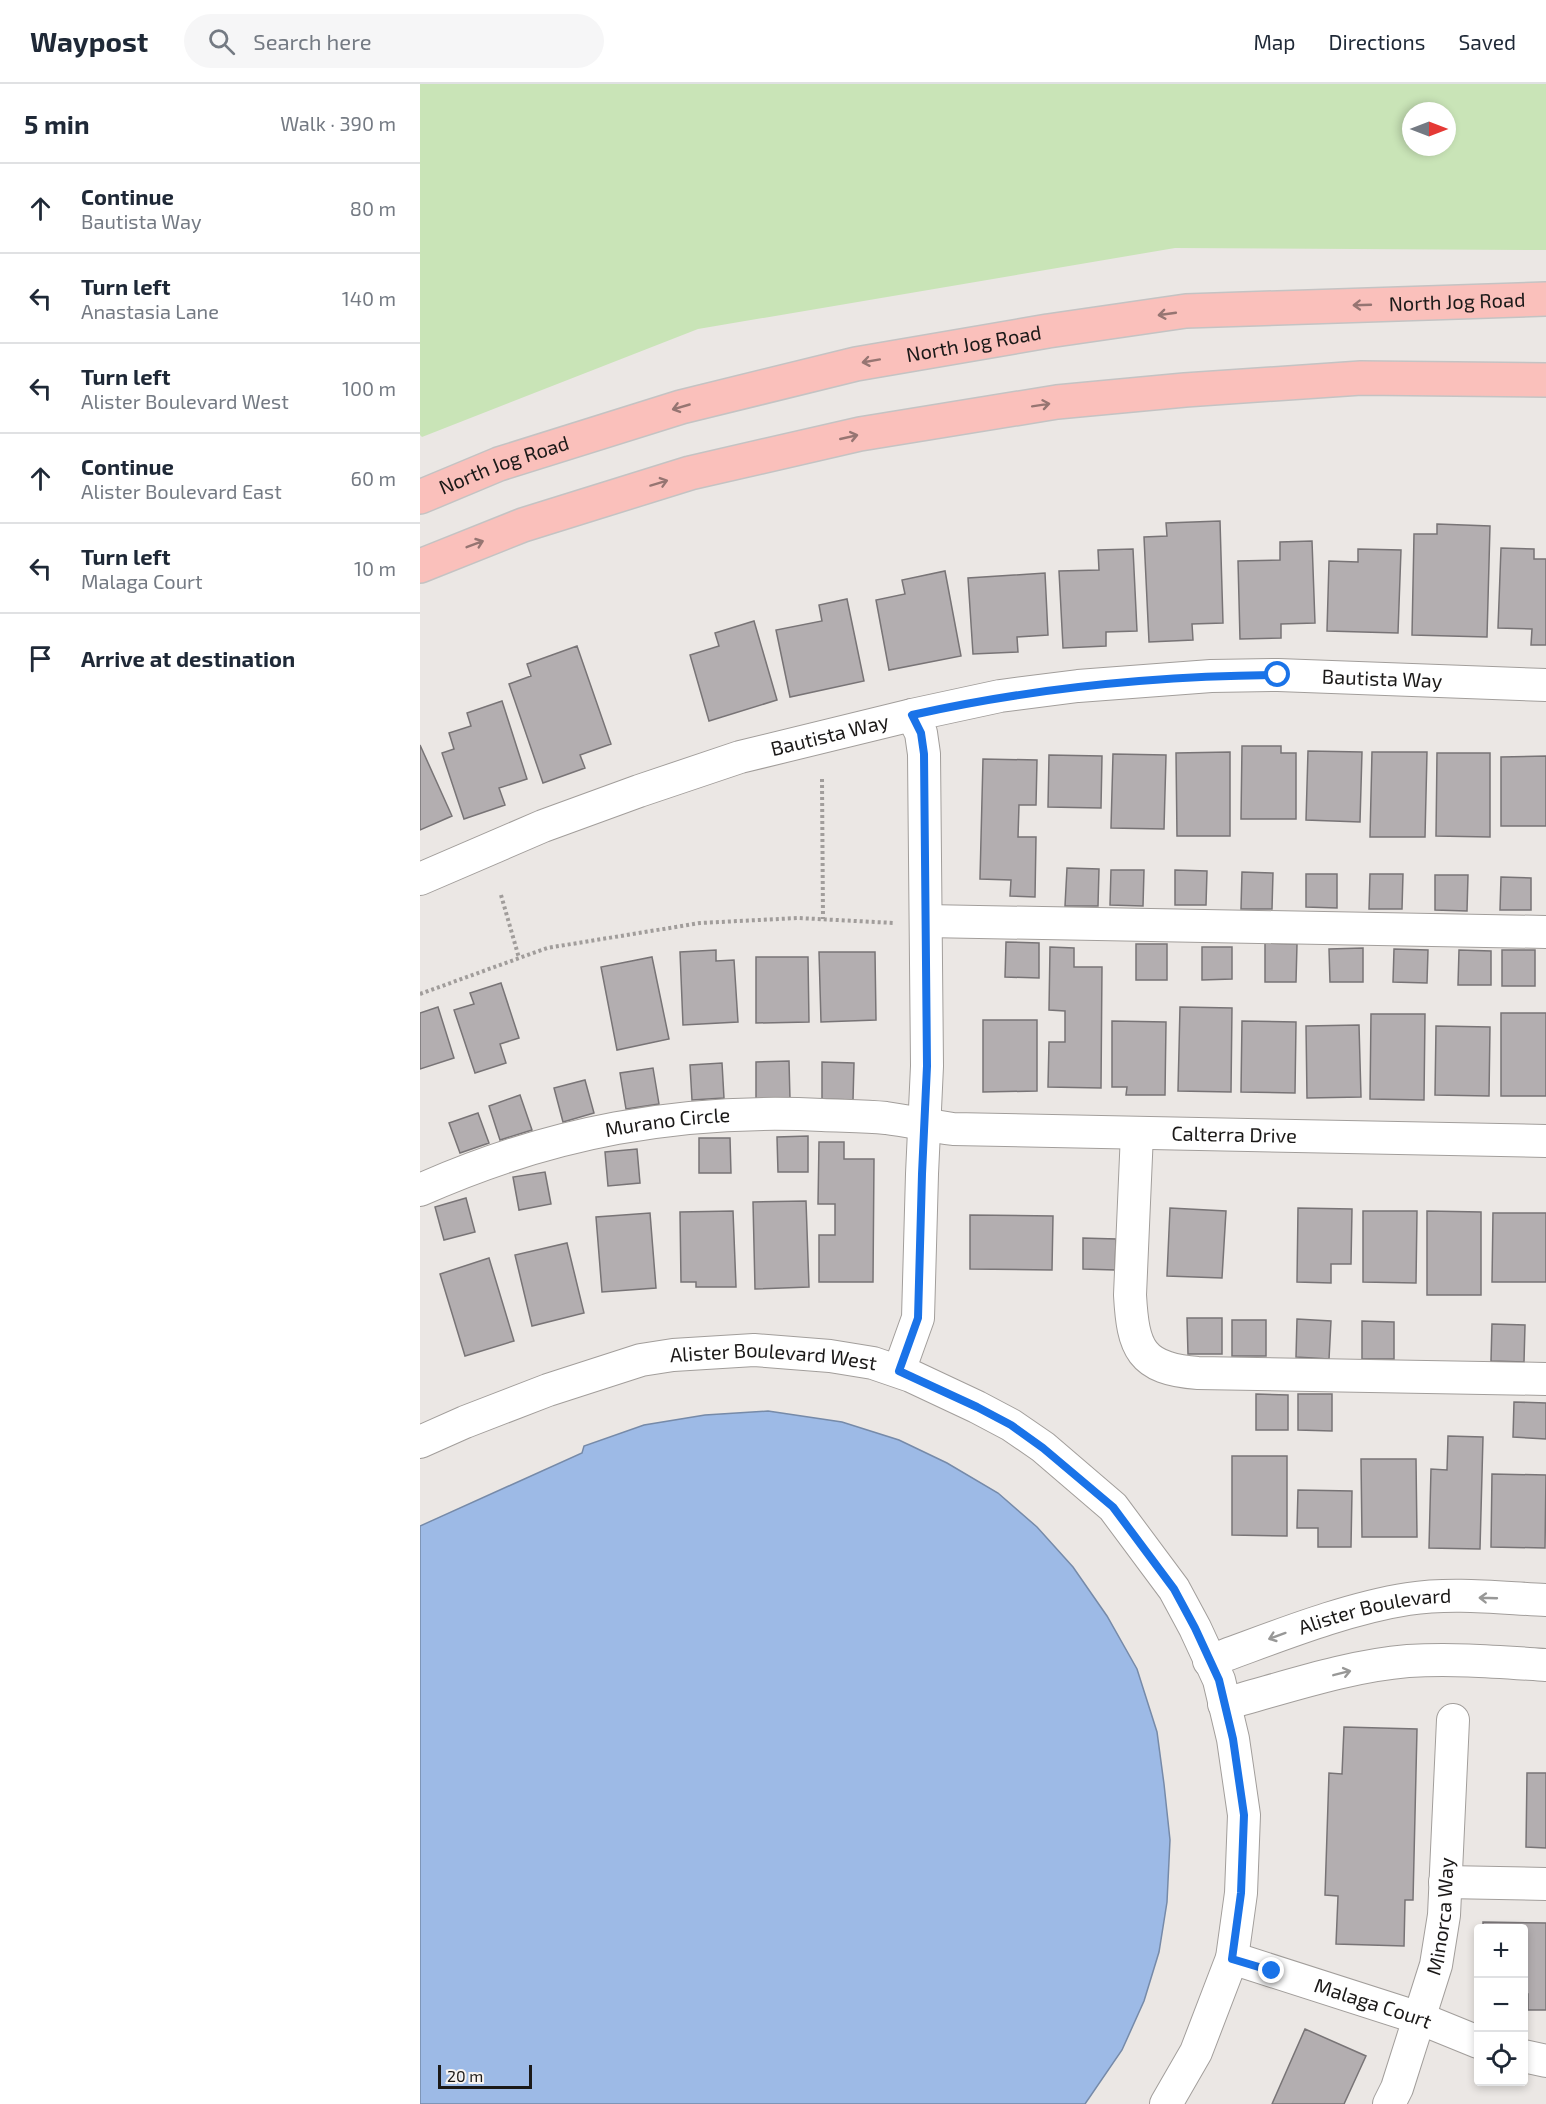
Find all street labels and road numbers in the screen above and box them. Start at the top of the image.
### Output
street label: North Jog Road [1388,287,1526,315]
street label: North Jog Road [904,319,1043,366]
street label: North Jog Road [435,430,572,499]
street label: Bautista Way [1321,664,1443,692]
street label: Bautista Way [768,708,891,760]
street label: Murano Circle [603,1102,731,1141]
street label: Calterra Drive [1171,1120,1297,1147]
street label: Alister Boulevard West [669,1337,879,1375]
street label: Alister Boulevard [1295,1583,1452,1639]
street label: Minorca Way [1421,1856,1458,1978]
street label: Malaga Court [1312,1972,1436,2033]

